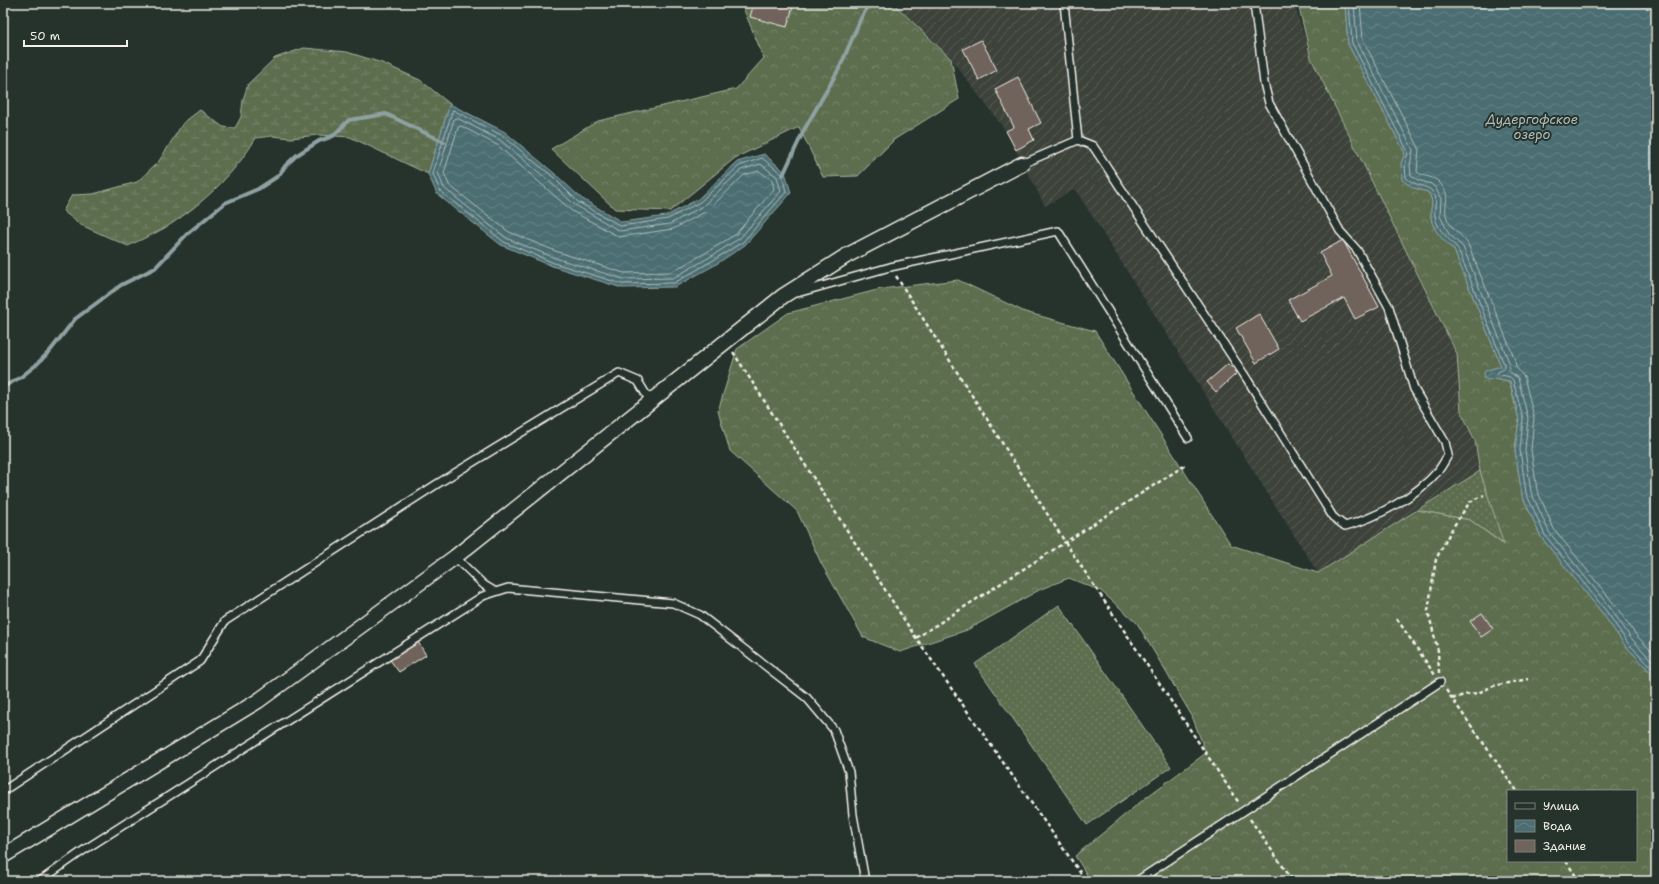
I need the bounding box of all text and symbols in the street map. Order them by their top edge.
scale bar [24,22,127,48]
text: 50 m [30,28,60,44]
water label: Дудергофское озеро [1485,111,1578,143]
legend [1507,790,1637,862]
text: Улица [1543,798,1580,814]
text: Вода [1543,818,1572,834]
text: Здание [1543,838,1587,854]

